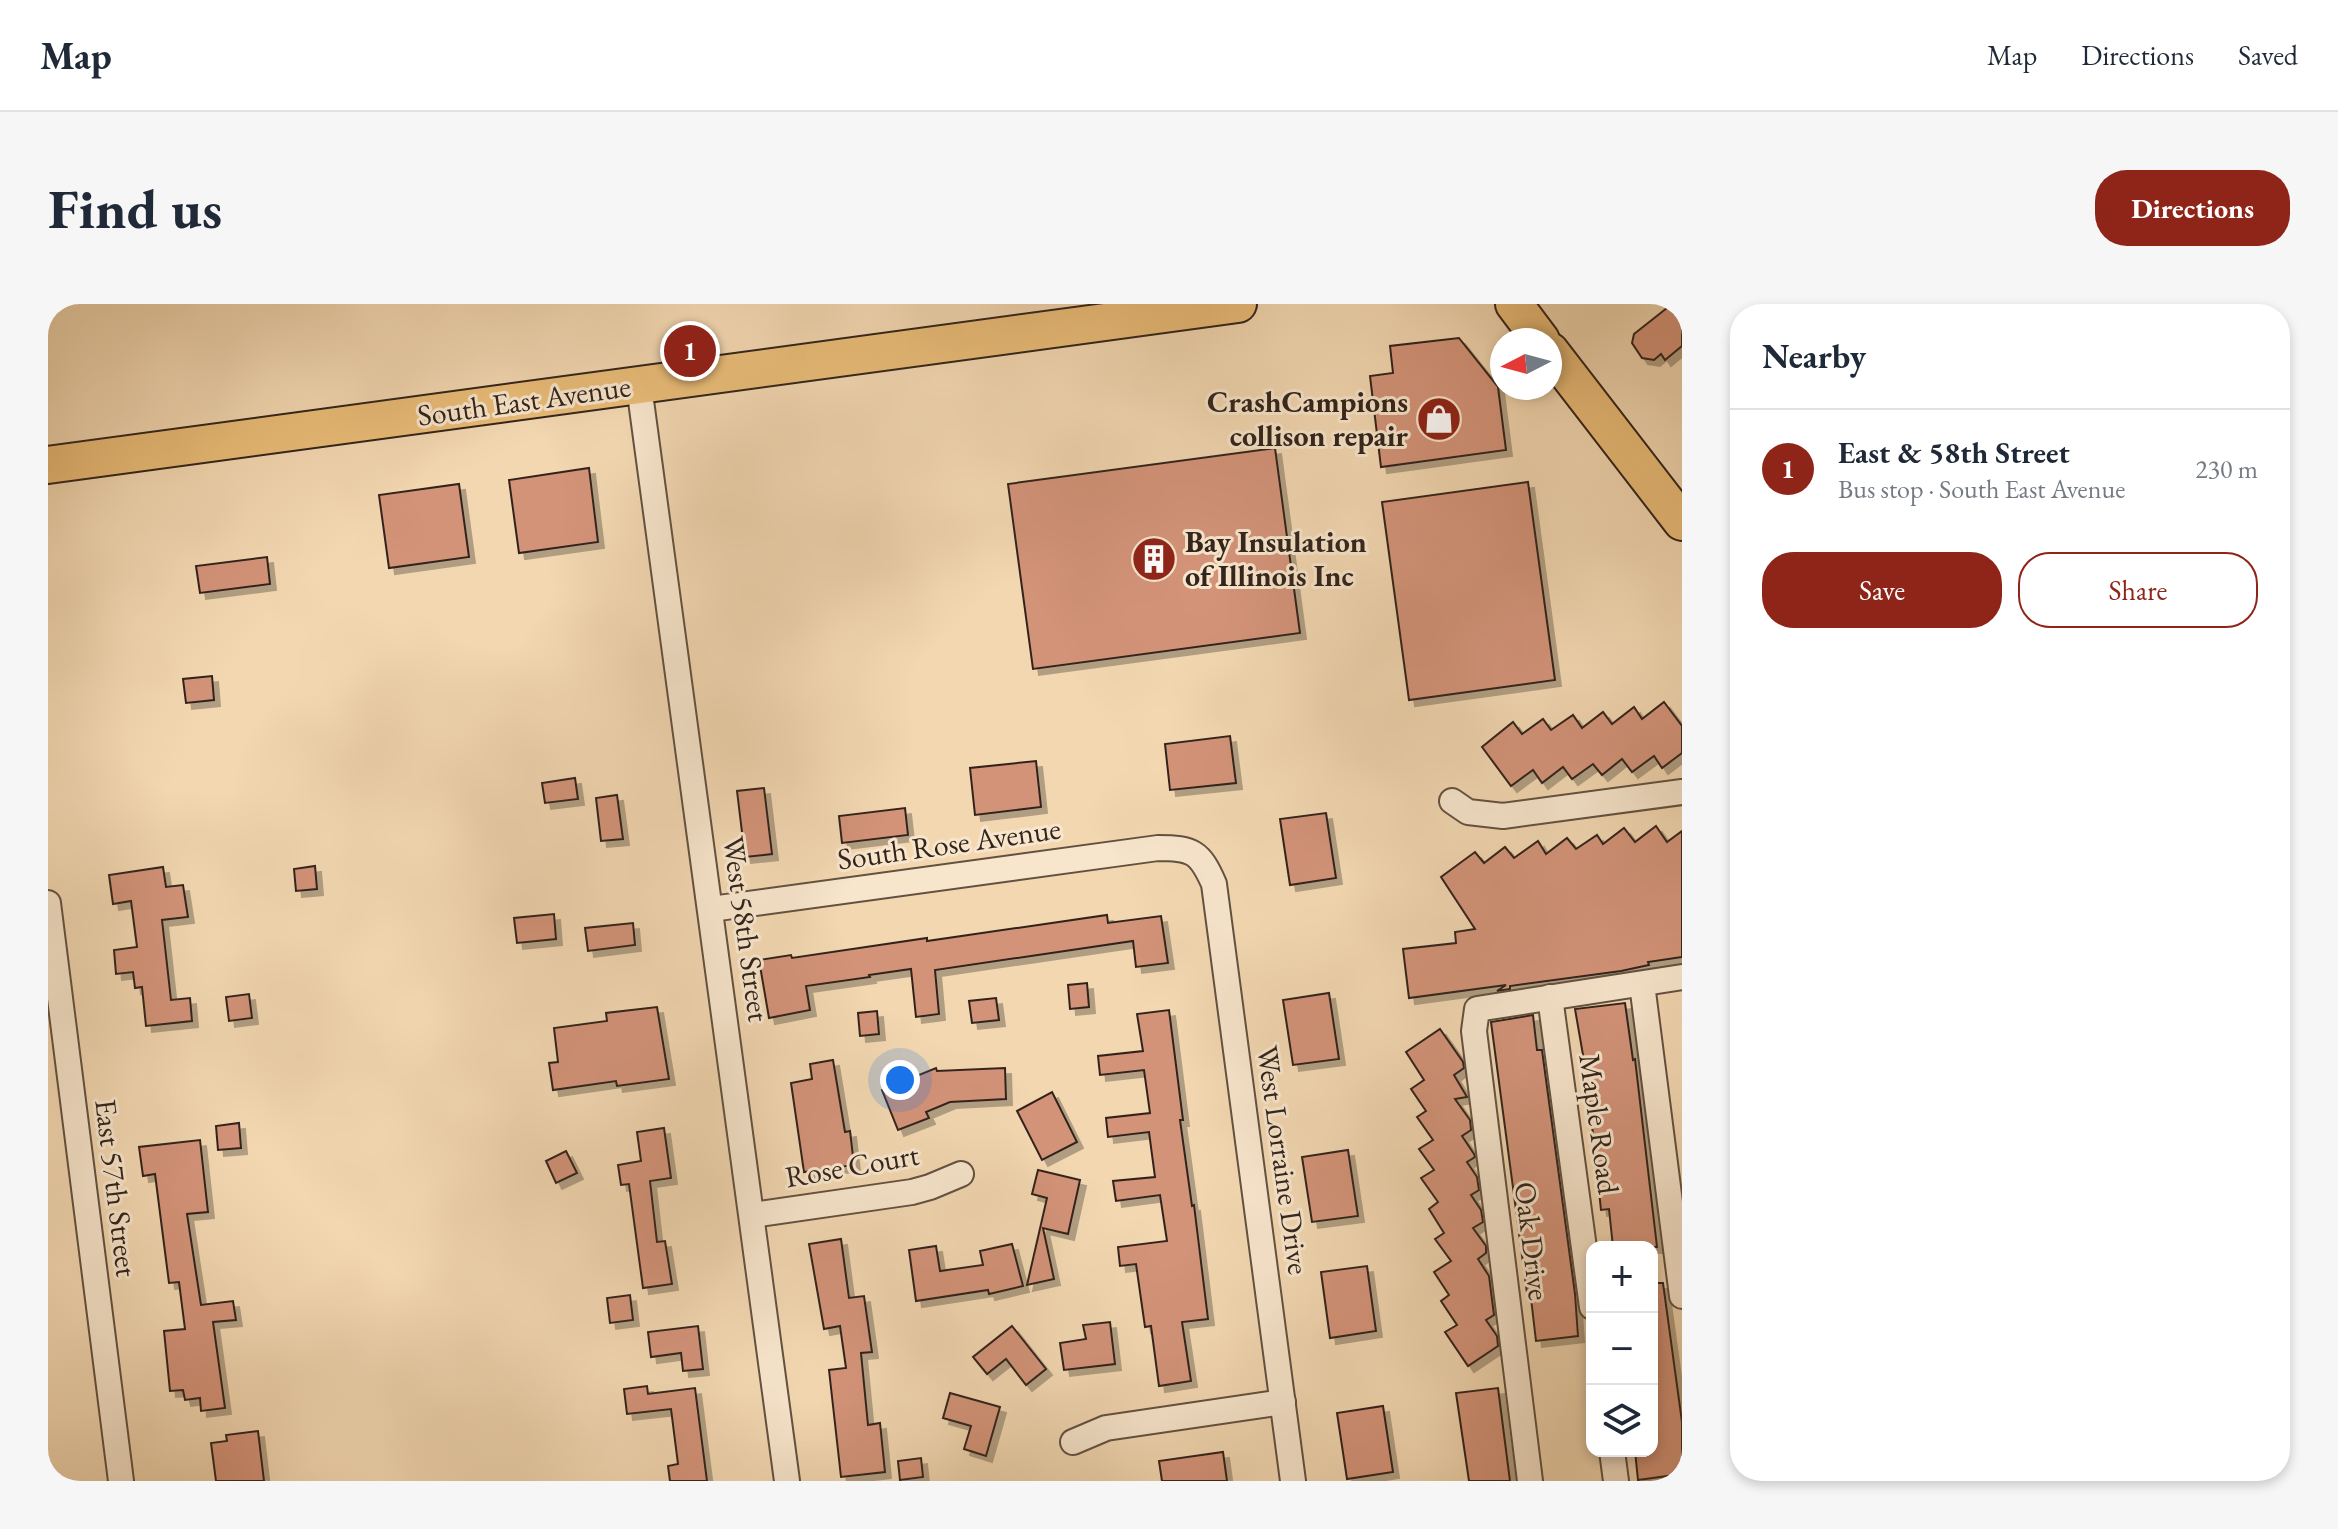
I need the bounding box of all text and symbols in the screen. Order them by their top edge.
text: Map [40,31,112,80]
text: Map [1987,37,2037,73]
text: Directions [2081,37,2194,73]
text: Saved [2238,37,2298,73]
button: Directions [2095,170,2290,246]
text: Find us [48,172,222,245]
pin: 1 [664,321,716,381]
north arrow [1490,328,1562,400]
text: Nearby [1762,334,1866,378]
street label: South East Avenue [415,366,633,435]
place label: CrashCampions collison repair [1207,382,1409,455]
shop icon: CrashCampions collison repair [1415,395,1463,443]
text: East & 58th Street [1838,433,2070,472]
text: 1 [1781,452,1795,486]
text: 230 m [2195,452,2258,486]
text: Bus stop · South East Avenue [1838,472,2125,506]
place label: Bay Insulation of Illinois Inc [1185,522,1367,595]
building icon: Bay Insulation of Illinois Inc [1130,535,1178,583]
button: Save [1762,552,2002,628]
button: Share [2018,552,2258,628]
street label: South Rose Avenue [835,809,1063,878]
street label: West 58th Street [714,834,779,1025]
street label: West Lorraine Drive [1248,1043,1319,1277]
street label: Maple Road [1570,1051,1629,1197]
your location [880,1060,920,1100]
street label: East 57th Street [86,1097,147,1280]
street label: Rose Court [782,1134,922,1196]
street label: Oak Drive [1506,1179,1559,1302]
map controls [1586,1241,1658,1457]
button: + [1586,1241,1658,1313]
button: − [1586,1313,1658,1385]
button: layers [1586,1385,1658,1457]

